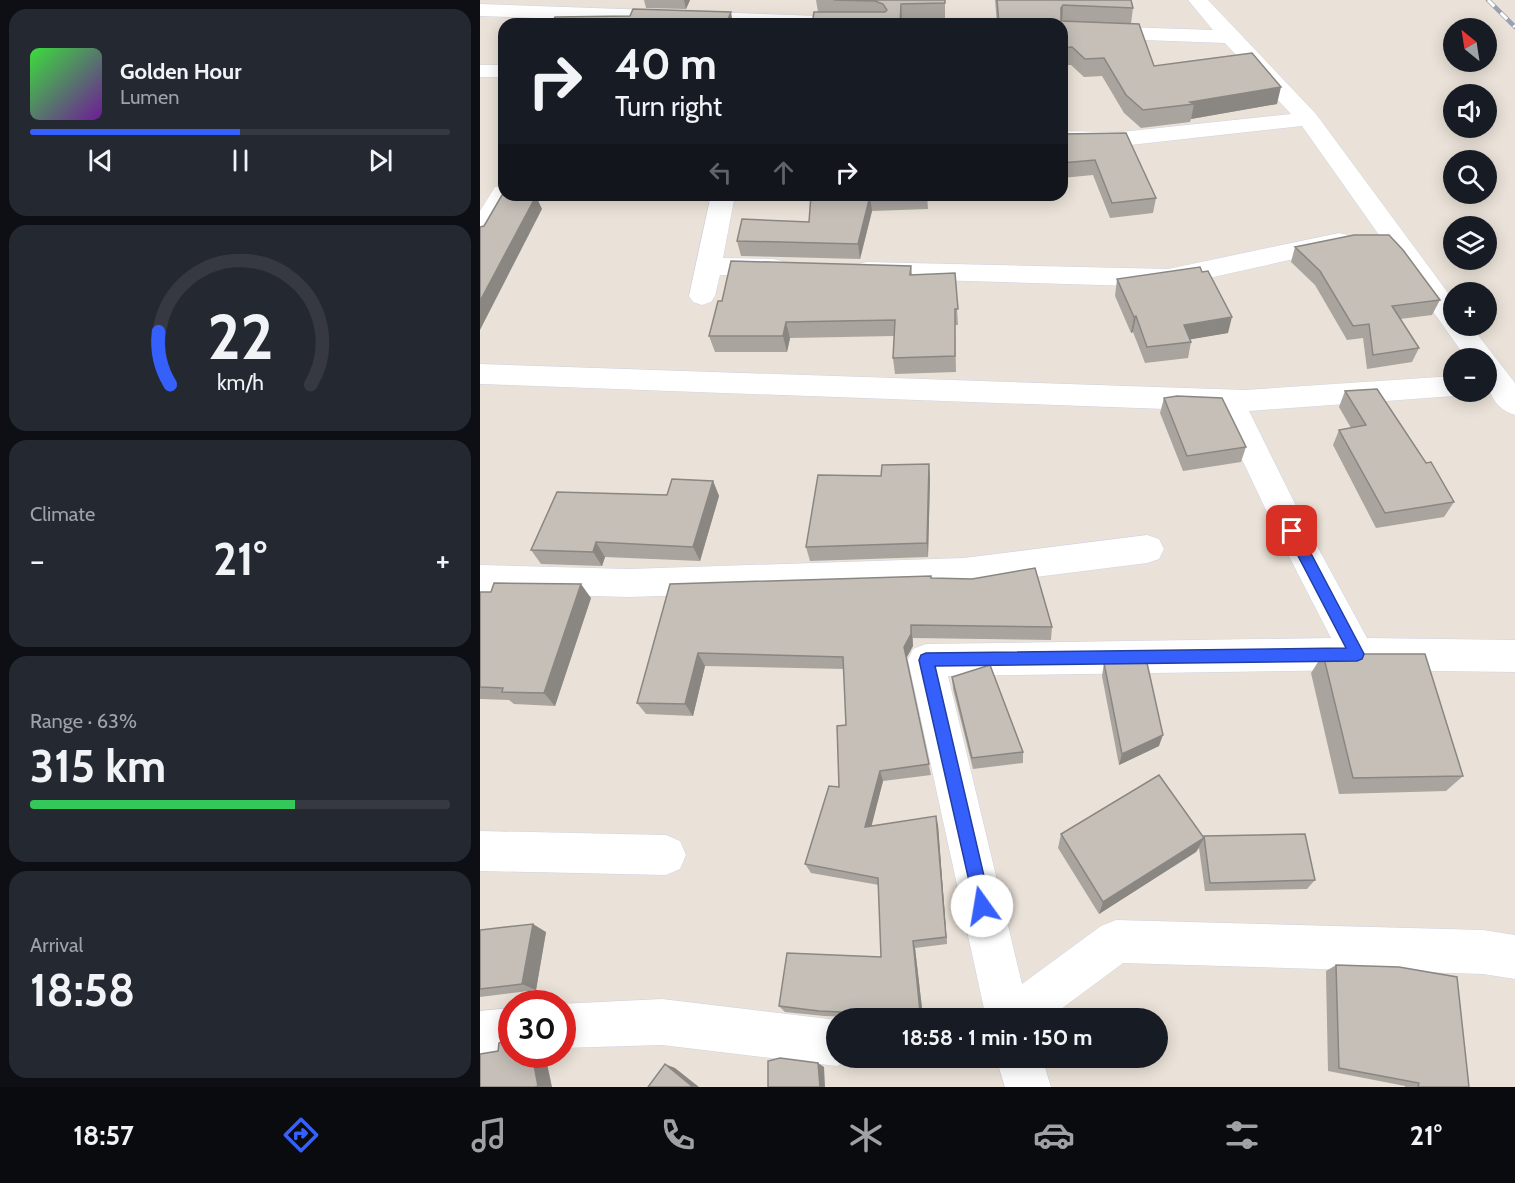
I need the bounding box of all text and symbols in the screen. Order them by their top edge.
north arrow [1443,18,1497,72]
map controls [1443,18,1497,402]
text: 40 m [615,38,717,90]
icon: right [516,42,594,120]
text: Golden Hour [120,58,241,85]
button: sound [1443,84,1497,138]
text: Lumen [120,85,179,109]
text: Turn right [615,90,722,123]
icon: previous [84,144,117,177]
icon: pause [224,144,257,177]
icon: next [364,144,397,177]
button: search [1443,150,1497,204]
icon: left [704,156,737,189]
icon: ahead [767,156,800,189]
icon: right [830,156,863,189]
button: layers [1443,216,1497,270]
button: + [1443,282,1497,336]
text: 22 [207,299,273,375]
button: − [1443,348,1497,402]
text: km/h [217,369,263,395]
text: Climate [30,502,95,526]
pin [1266,505,1317,556]
icon: arrive [1275,514,1308,547]
text: 21° [213,532,267,586]
text: − [30,540,45,580]
text: + [435,540,450,580]
text: Range · 63% [30,709,137,733]
text: 315 km [30,739,166,793]
position arrow [950,874,1014,938]
text: Arrival [30,933,83,957]
text: 18:58 [30,963,135,1017]
speed limit sign: 30 [498,990,576,1068]
text: 18:58 · 1 min · 150 m [902,1024,1092,1051]
icon: directions [280,1114,322,1156]
icon: music [468,1114,510,1156]
icon: phone [657,1114,699,1156]
icon: climate [845,1114,887,1156]
icon: car [1033,1114,1075,1156]
icon: filters [1221,1114,1263,1156]
text: 18:57 [73,1119,134,1152]
text: 21° [1410,1119,1442,1152]

